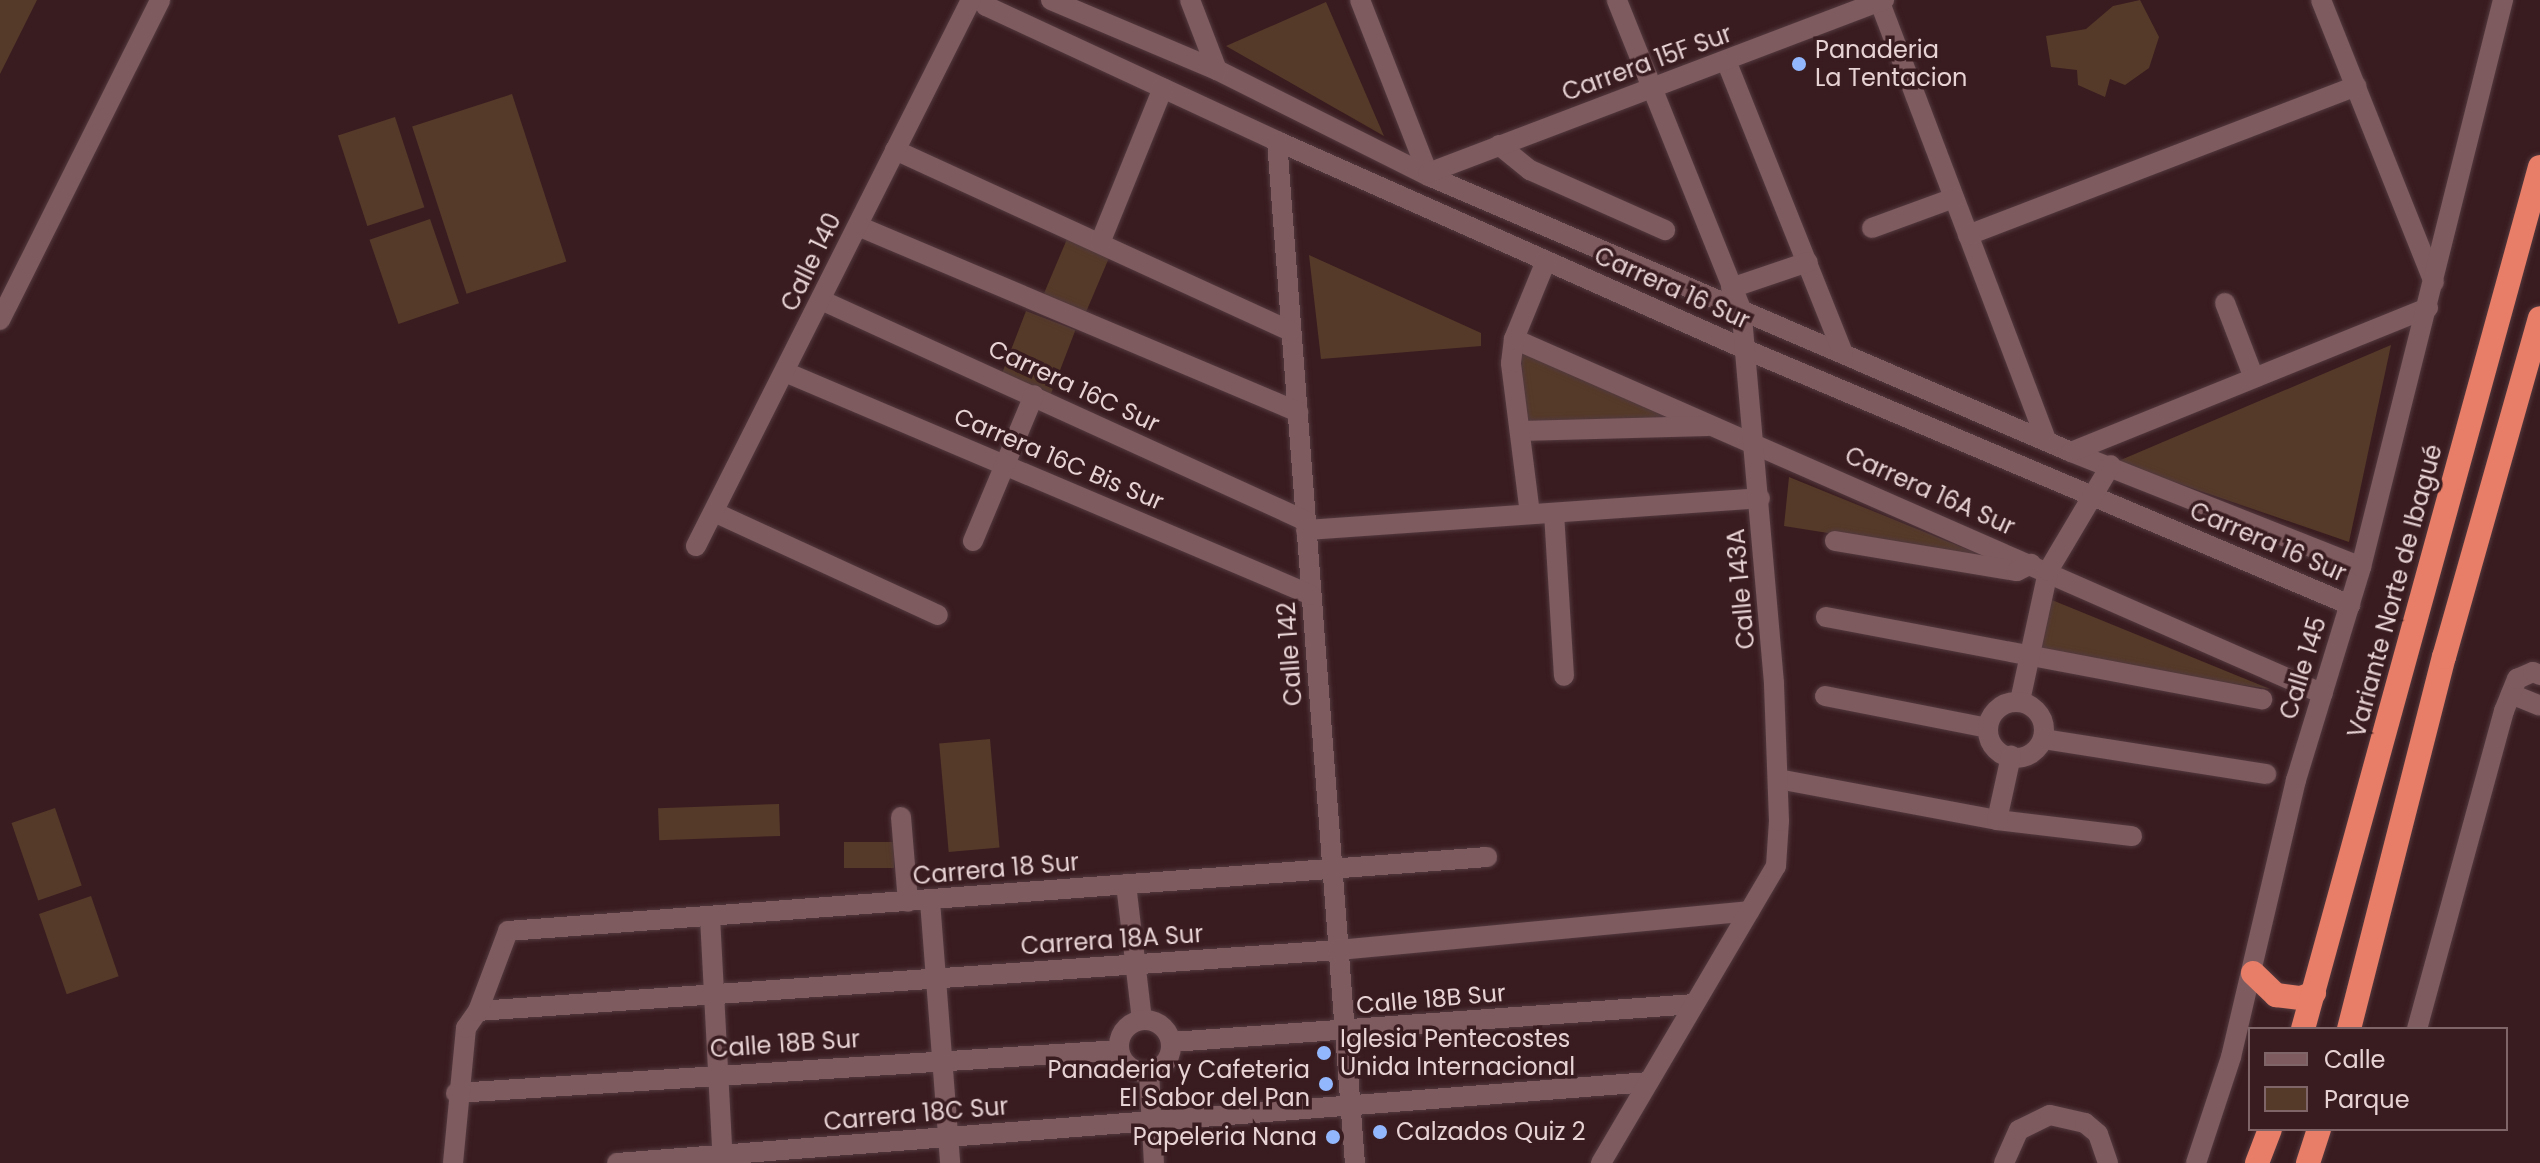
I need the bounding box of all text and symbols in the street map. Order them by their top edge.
street label: Carrera 15F Sur [1558,19,1736,107]
place label: Panaderia La Tentacion [1815,36,1967,92]
marker: Panaderia La Tentacion [1790,55,1808,73]
street label: Calle 140 [775,208,847,316]
street label: Carrera 16 Sur [1590,241,1754,335]
street label: Carrera 16C Sur [984,334,1164,438]
street label: Carrera 16C Bis Sur [950,402,1168,516]
street label: Carrera 16A Sur [1841,441,2019,541]
street label: Variante Norte de Ibagué [2342,441,2448,741]
street label: Carrera 16 Sur [2186,496,2350,588]
street label: Calle 143A [1721,528,1761,650]
street label: Calle 142 [1272,601,1308,707]
street label: Calle 145 [2274,613,2332,723]
street label: Carrera 18 Sur [912,847,1080,891]
street label: Carrera 18A Sur [1020,919,1204,961]
street label: Calle 18B Sur [1355,978,1507,1020]
street label: Calle 18B Sur [709,1024,861,1064]
place label: Iglesia Pentecostes Unida Internacional [1340,1025,1575,1081]
legend [2248,1027,2508,1131]
text: Calle [2324,1043,2385,1076]
marker: Iglesia Pentecostes Unida Internacional [1315,1044,1333,1062]
place label: Panaderia y Cafeteria El Sabor del Pan [1048,1056,1310,1112]
marker: Panaderia y Cafeteria El Sabor del Pan [1317,1075,1335,1093]
text: Parque [2324,1083,2410,1116]
street label: Carrera 18C Sur [822,1092,1010,1136]
place label: Calzados Quiz 2 [1396,1118,1586,1146]
place label: Papeleria Nana [1133,1123,1317,1151]
marker: Calzados Quiz 2 [1371,1123,1389,1141]
marker: Papeleria Nana [1324,1128,1342,1146]

